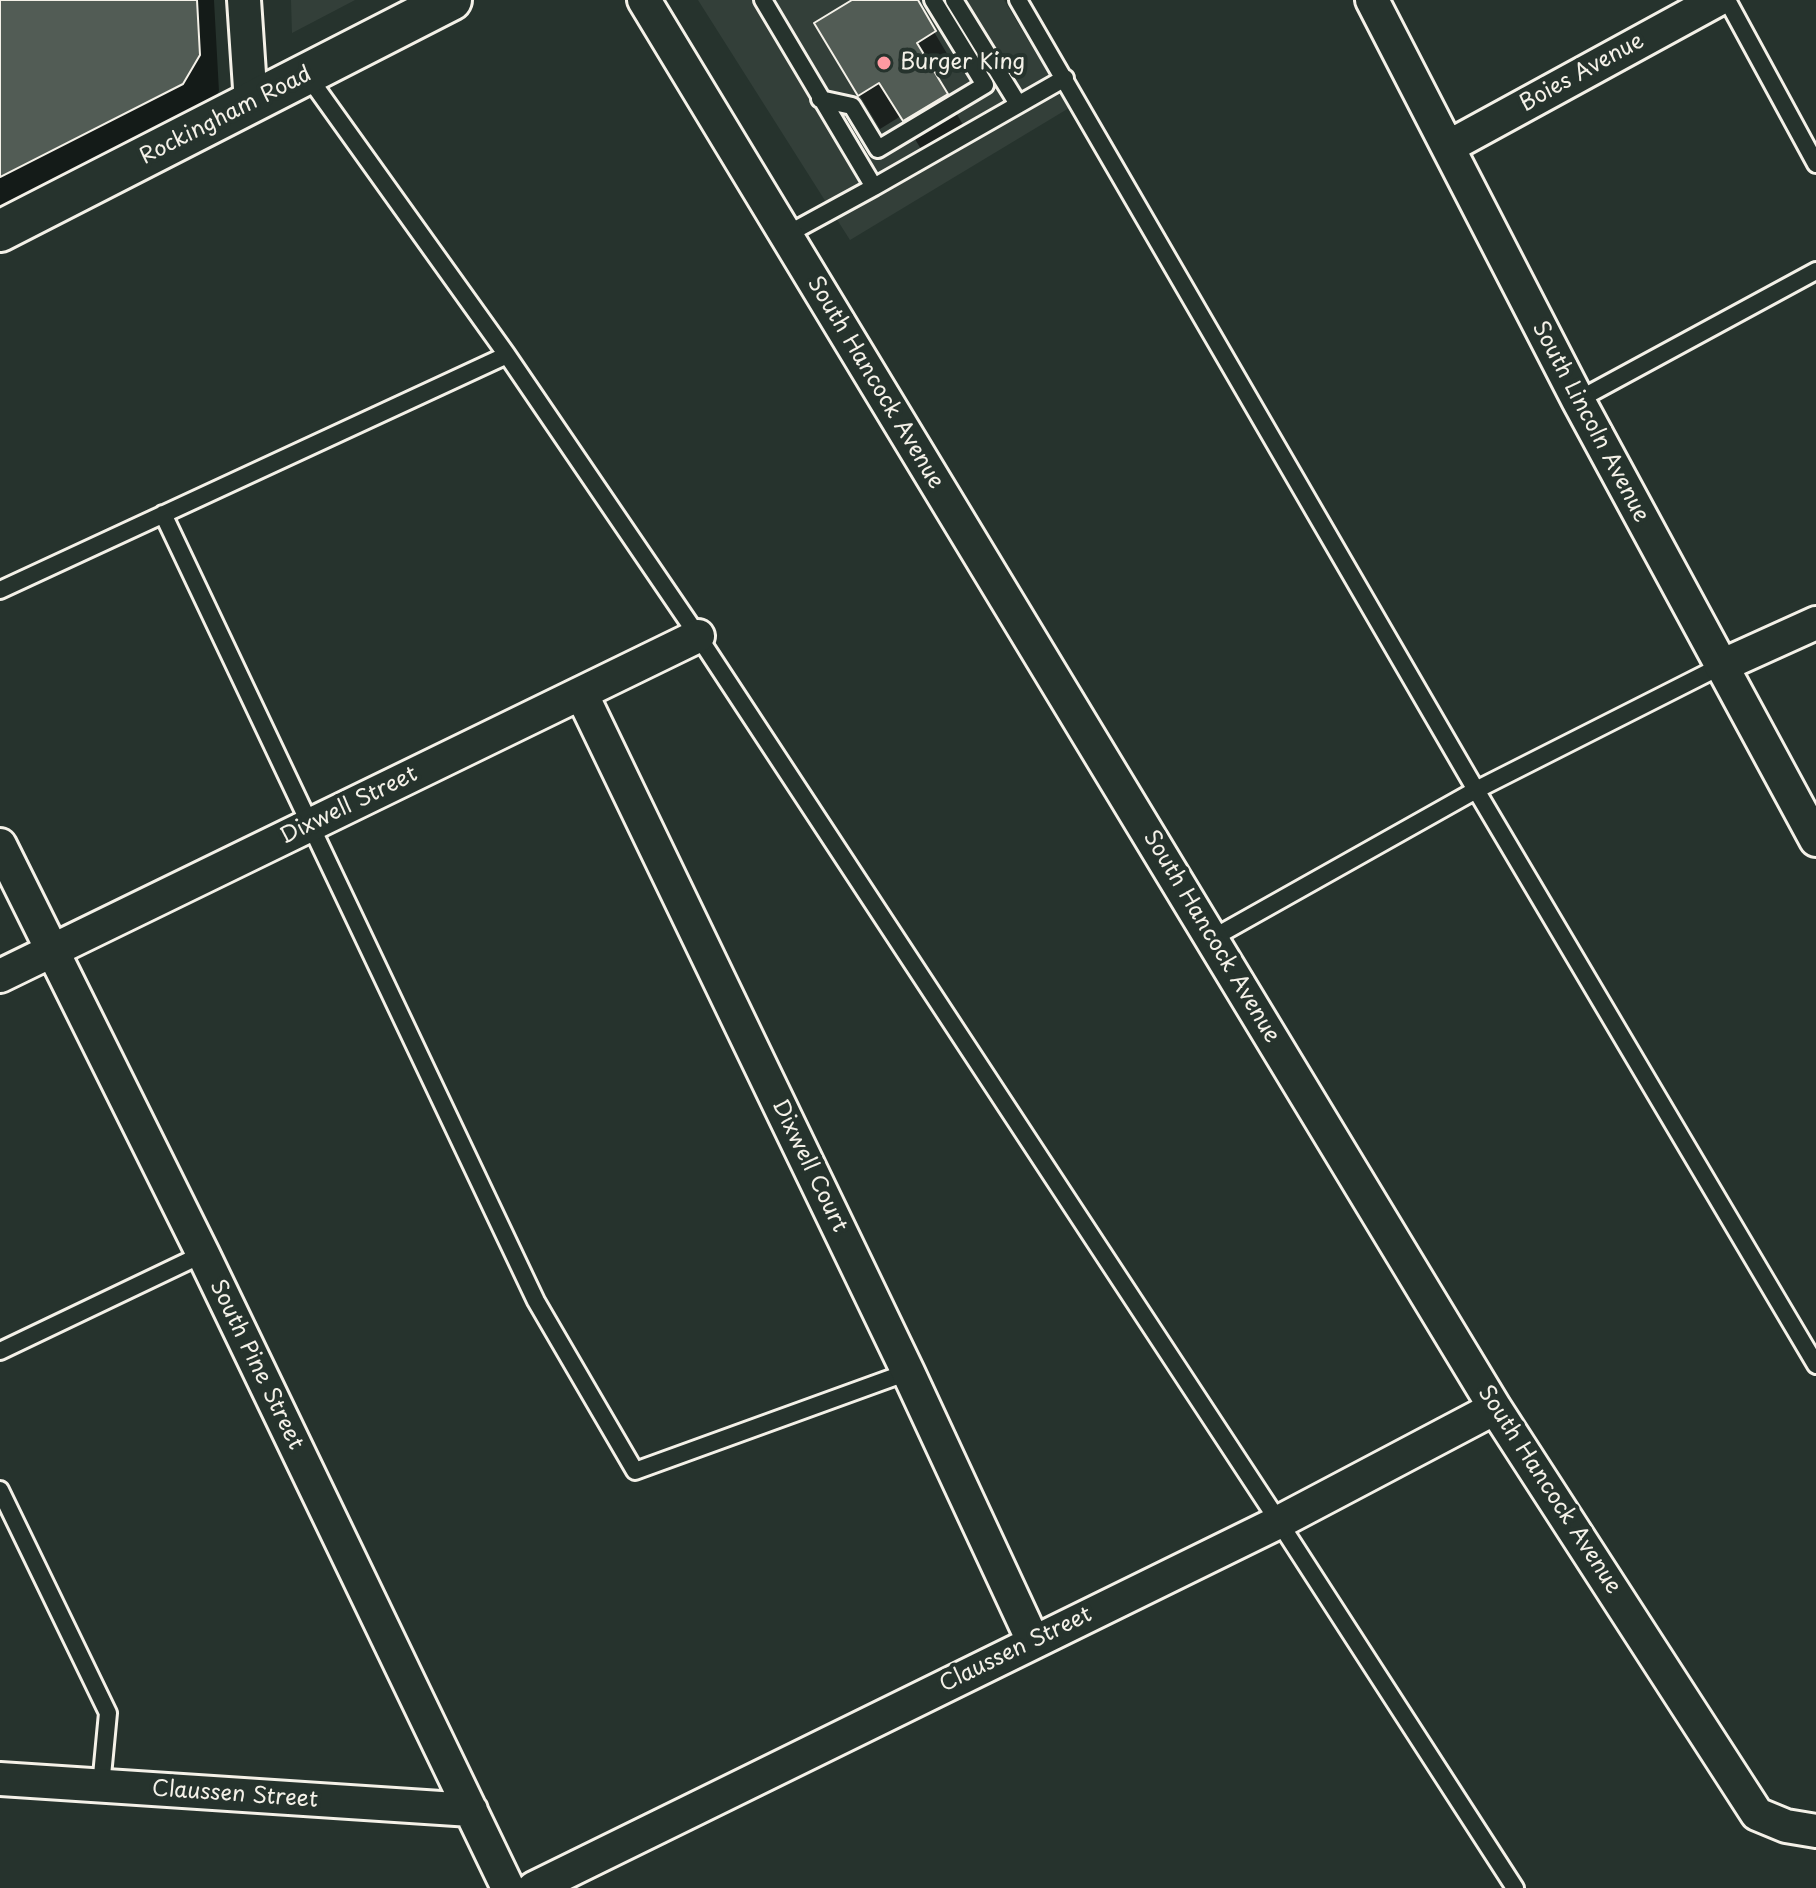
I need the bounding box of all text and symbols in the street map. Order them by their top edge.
street label: Boies Avenue [1515,28,1649,118]
place label: Burger King [900,50,1025,76]
marker: Burger King [875,54,893,72]
street label: Rockingham Road [136,61,316,171]
street label: South Hancock Avenue [801,272,949,494]
street label: South Lincoln Avenue [1526,317,1654,527]
street label: Dixwell Street [276,761,422,851]
street label: South Hancock Avenue [1137,826,1285,1048]
street label: Dixwell Court [765,1095,853,1237]
street label: South Pine Street [203,1276,309,1454]
street label: South Hancock Avenue [1472,1381,1626,1599]
street label: Claussen Street [935,1602,1097,1698]
street label: Claussen Street [151,1776,319,1814]

